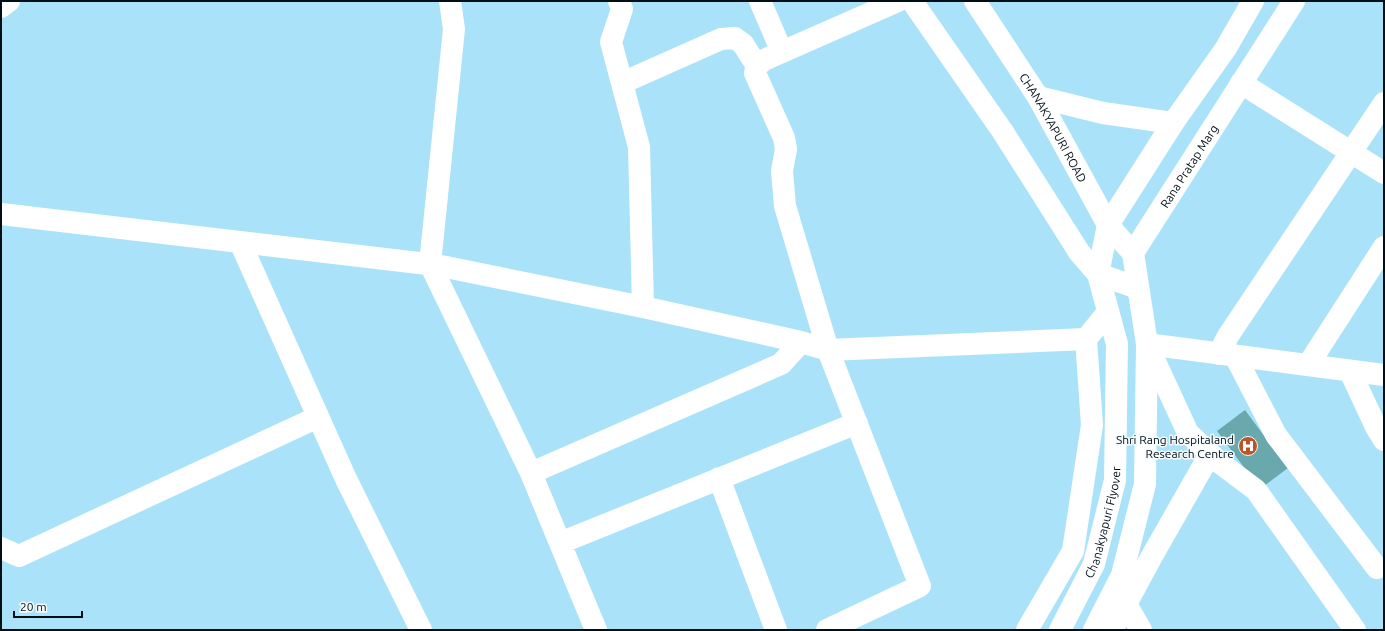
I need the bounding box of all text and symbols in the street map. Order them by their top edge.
street label: CHANAKYAPURI ROAD [1018,71,1090,184]
street label: Rana Pratap Marg [1157,122,1220,210]
place label: Shri Rang Hospitaland Research Centre [1116,433,1234,460]
hospital icon: Shri Rang Hospitaland Research Centre [1237,435,1259,457]
street label: Chanakyapuri Flyover [1082,466,1122,580]
scale bar [14,593,82,619]
text: 20 m [20,600,47,613]

